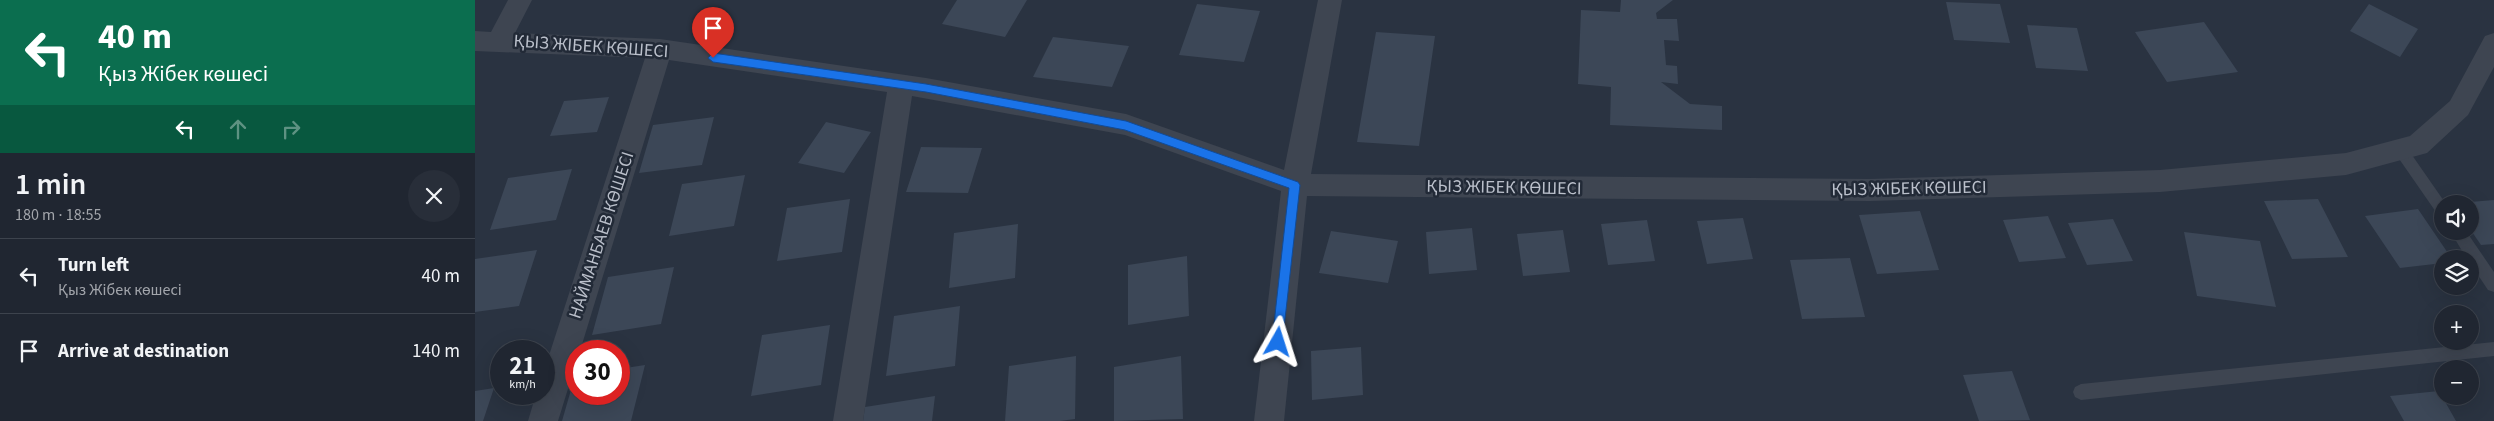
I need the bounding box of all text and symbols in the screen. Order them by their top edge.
pin [692,7,734,58]
text: 40 m [98,12,172,62]
icon: arrive [699,14,727,42]
icon: left [15,20,80,85]
street label: ҚЫЗ ЖІБЕК КӨШЕСІ [513,29,669,64]
text: Қыз Жібек көшесі [98,58,268,90]
icon: left [171,115,199,143]
icon: ahead [224,115,252,143]
icon: right [277,115,305,143]
street label: НАЙМАНБАЕВ КӨШЕСІ [563,148,640,322]
text: 1 min [15,163,86,206]
button: close [408,170,460,222]
street label: ҚЫЗ ЖІБЕК КӨШЕСІ [1426,174,1582,201]
street label: ҚЫЗ ЖІБЕК КӨШЕСІ [1831,175,1987,202]
map controls [2434,195,2479,405]
button: sound [2434,195,2479,240]
text: 180 m · 18:55 [15,204,102,226]
button: layers [2434,250,2479,295]
text: Turn left [58,252,129,279]
icon: left [15,262,43,290]
text: 40 m [422,263,460,290]
text: Қыз Жібек көшесі [58,279,182,301]
button: + [2434,305,2479,350]
position arrow [1251,315,1303,367]
icon: arrive [15,337,43,365]
text: Arrive at destination [58,338,229,365]
text: 140 m [412,338,460,365]
speed limit sign: 30 [565,340,630,405]
text: 21 [509,348,536,384]
button: − [2434,360,2479,405]
text: km/h [509,376,536,393]

